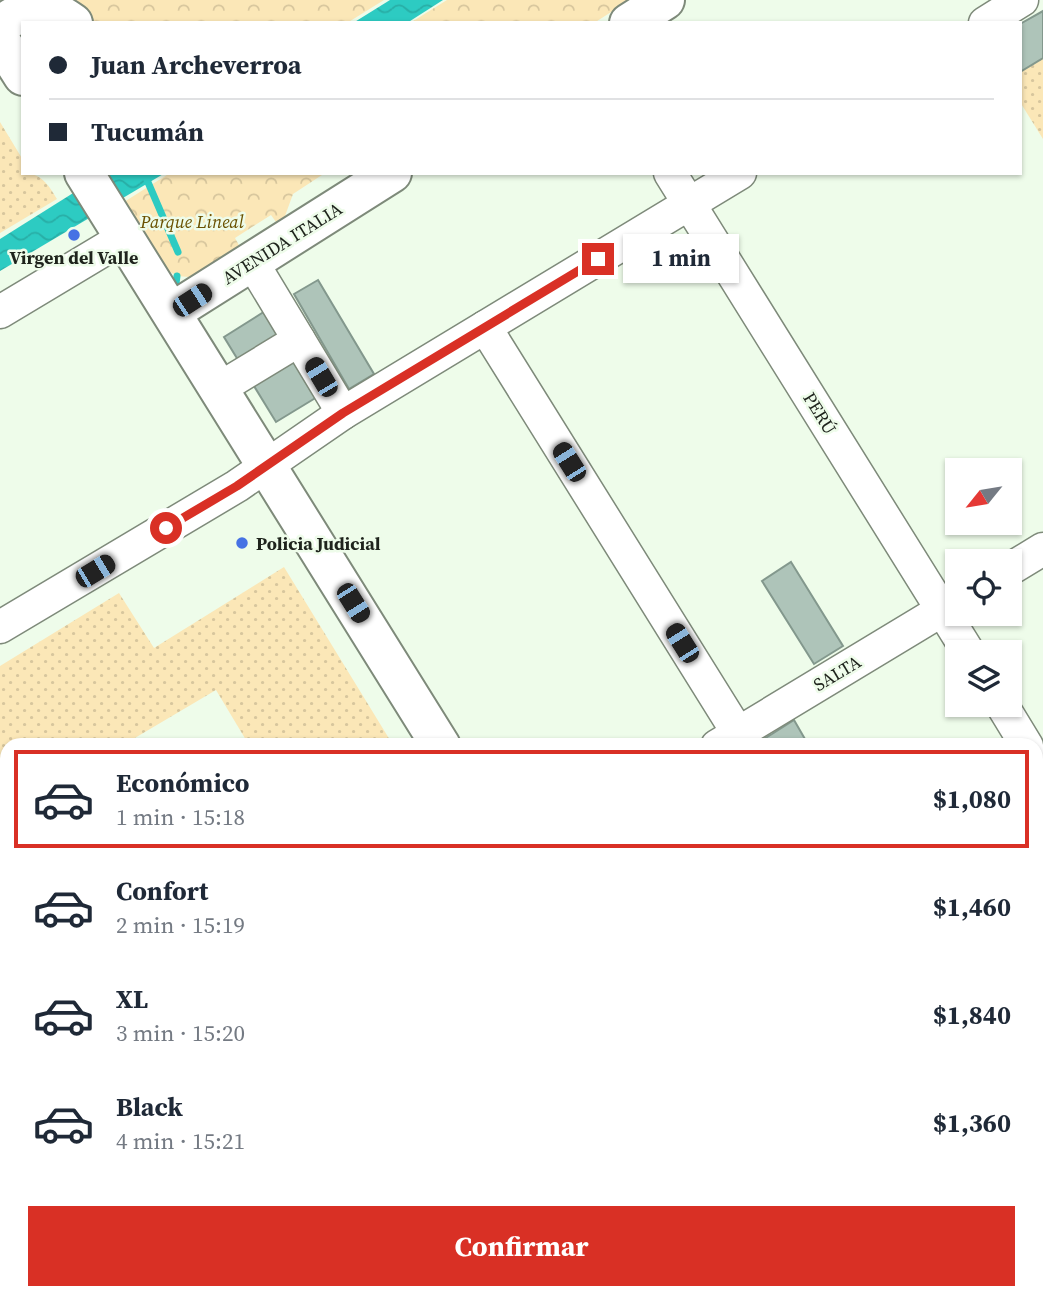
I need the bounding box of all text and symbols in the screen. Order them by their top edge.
text: Juan Archeverroa [91,47,301,83]
text: Tucumán [91,114,204,150]
street label: AVENIDA ITALIA [217,196,347,290]
park label: Parque Lineal [139,209,244,234]
marker: Virgen del Valle [66,227,82,243]
callout: 1 min [622,234,738,284]
text: 1 min [651,242,711,274]
route end [582,243,614,275]
place label: Virgen del Valle [10,245,138,270]
car [169,280,216,320]
car [302,354,341,400]
street label: PERÚ [797,387,843,439]
car [549,439,590,485]
north arrow [945,458,1022,536]
map controls [945,458,1022,717]
route start [150,512,182,544]
place label: Policia Judicial [256,531,381,556]
marker: Policia Judicial [234,535,250,551]
button: locate [945,549,1022,626]
car [72,551,119,591]
car [333,580,374,626]
car [662,620,703,666]
button: layers [945,640,1022,717]
street label: SALTA [808,649,866,697]
text: Económico [116,765,249,801]
icon: car [32,768,95,831]
text: $1,080 [933,781,1011,817]
text: 1 min · 15:18 [116,801,245,833]
text: Confort [116,873,208,909]
icon: car [32,876,95,939]
text: $1,460 [933,889,1011,925]
text: 2 min · 15:19 [116,909,245,941]
text: XL [116,981,148,1017]
icon: car [32,984,95,1047]
text: $1,840 [933,997,1011,1033]
text: 3 min · 15:20 [116,1017,245,1049]
text: Black [116,1089,183,1125]
icon: car [32,1092,95,1155]
text: $1,360 [933,1105,1011,1141]
text: 4 min · 15:21 [116,1125,245,1157]
button: Confirmar [28,1206,1015,1286]

